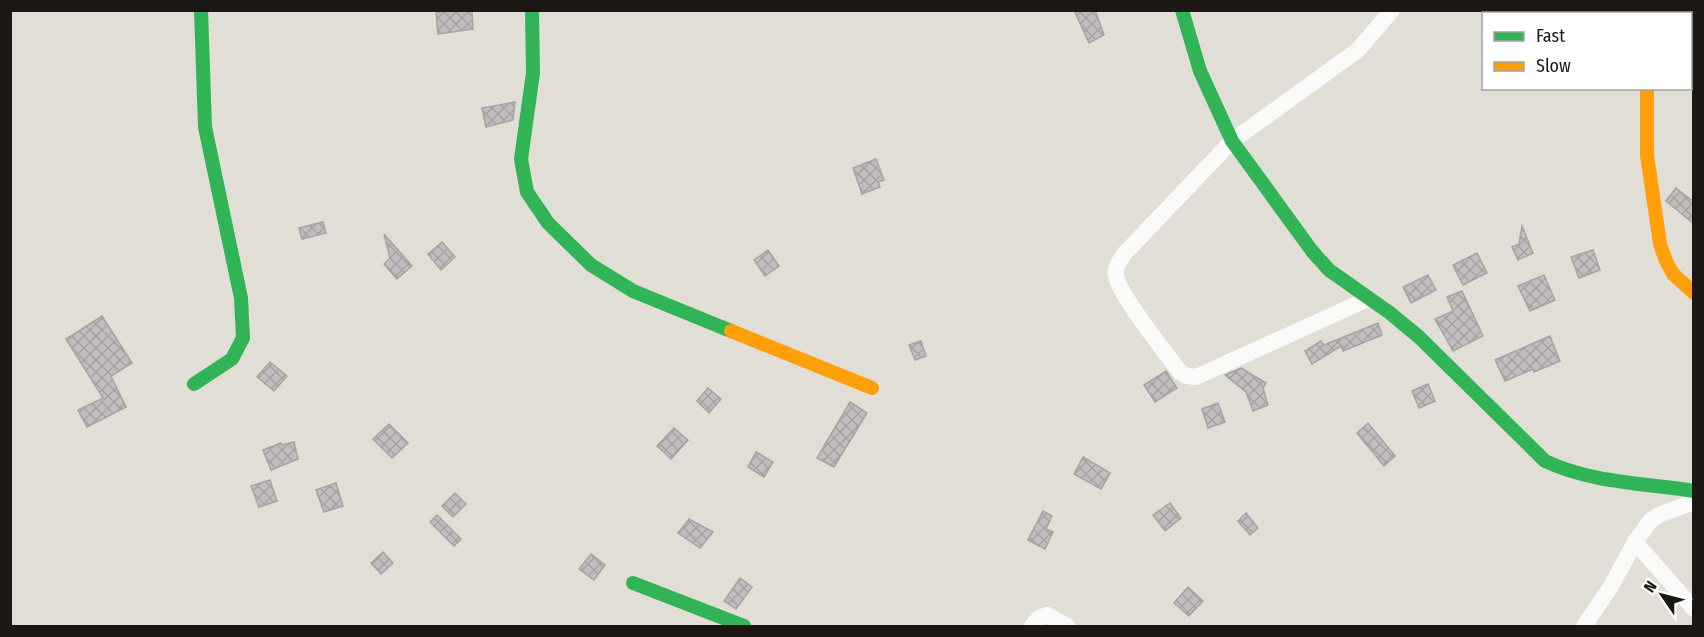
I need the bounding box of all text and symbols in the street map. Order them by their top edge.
legend [1482,12,1692,90]
text: Fast [1536,25,1565,47]
text: Slow [1536,55,1571,77]
north arrow [1632,565,1692,625]
text: N [1640,577,1661,596]

